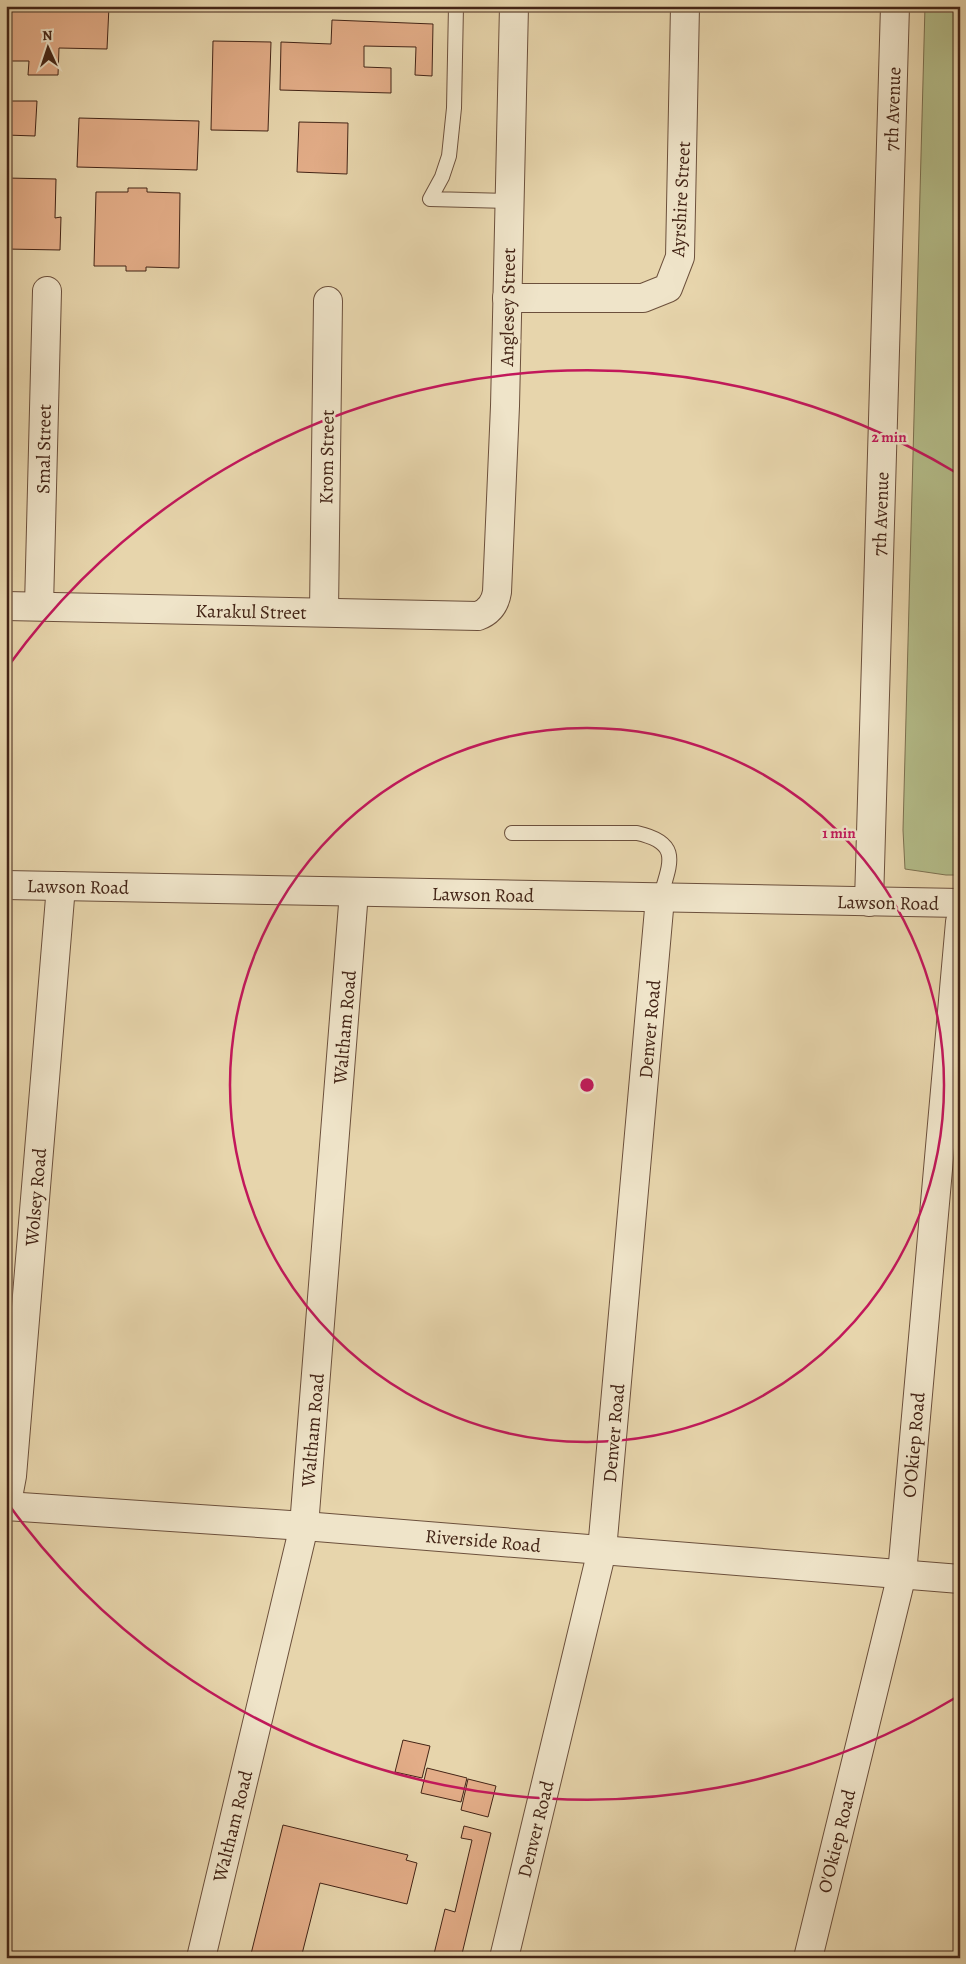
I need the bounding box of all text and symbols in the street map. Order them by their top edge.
north arrow [22,22,72,72]
text: N [42,26,53,45]
street label: 7th Avenue [879,66,907,152]
street label: Ayrshire Street [665,141,697,259]
street label: Anglesey Street [494,247,522,368]
street label: Smal Street [30,404,58,494]
street label: Krom Street [313,409,341,505]
text: 2 min [871,427,907,447]
street label: 7th Avenue [867,471,895,557]
street label: Karakul Street [195,598,307,626]
text: 1 min [822,823,856,843]
street label: Lawson Road [27,873,130,901]
street label: Lawson Road [432,881,535,909]
street label: Lawson Road [837,889,940,917]
street label: Waltham Road [327,968,363,1086]
street label: Denver Road [633,978,667,1080]
centre of rings [578,1076,596,1094]
street label: Wolsey Road [19,1146,53,1248]
street label: Waltham Road [295,1371,331,1489]
street label: Denver Road [597,1382,631,1484]
street label: O'Okiep Road [896,1391,932,1499]
street label: Riverside Road [424,1523,542,1559]
street label: Waltham Road [206,1767,260,1886]
street label: Denver Road [511,1777,561,1881]
street label: O'Okiep Road [812,1786,863,1896]

